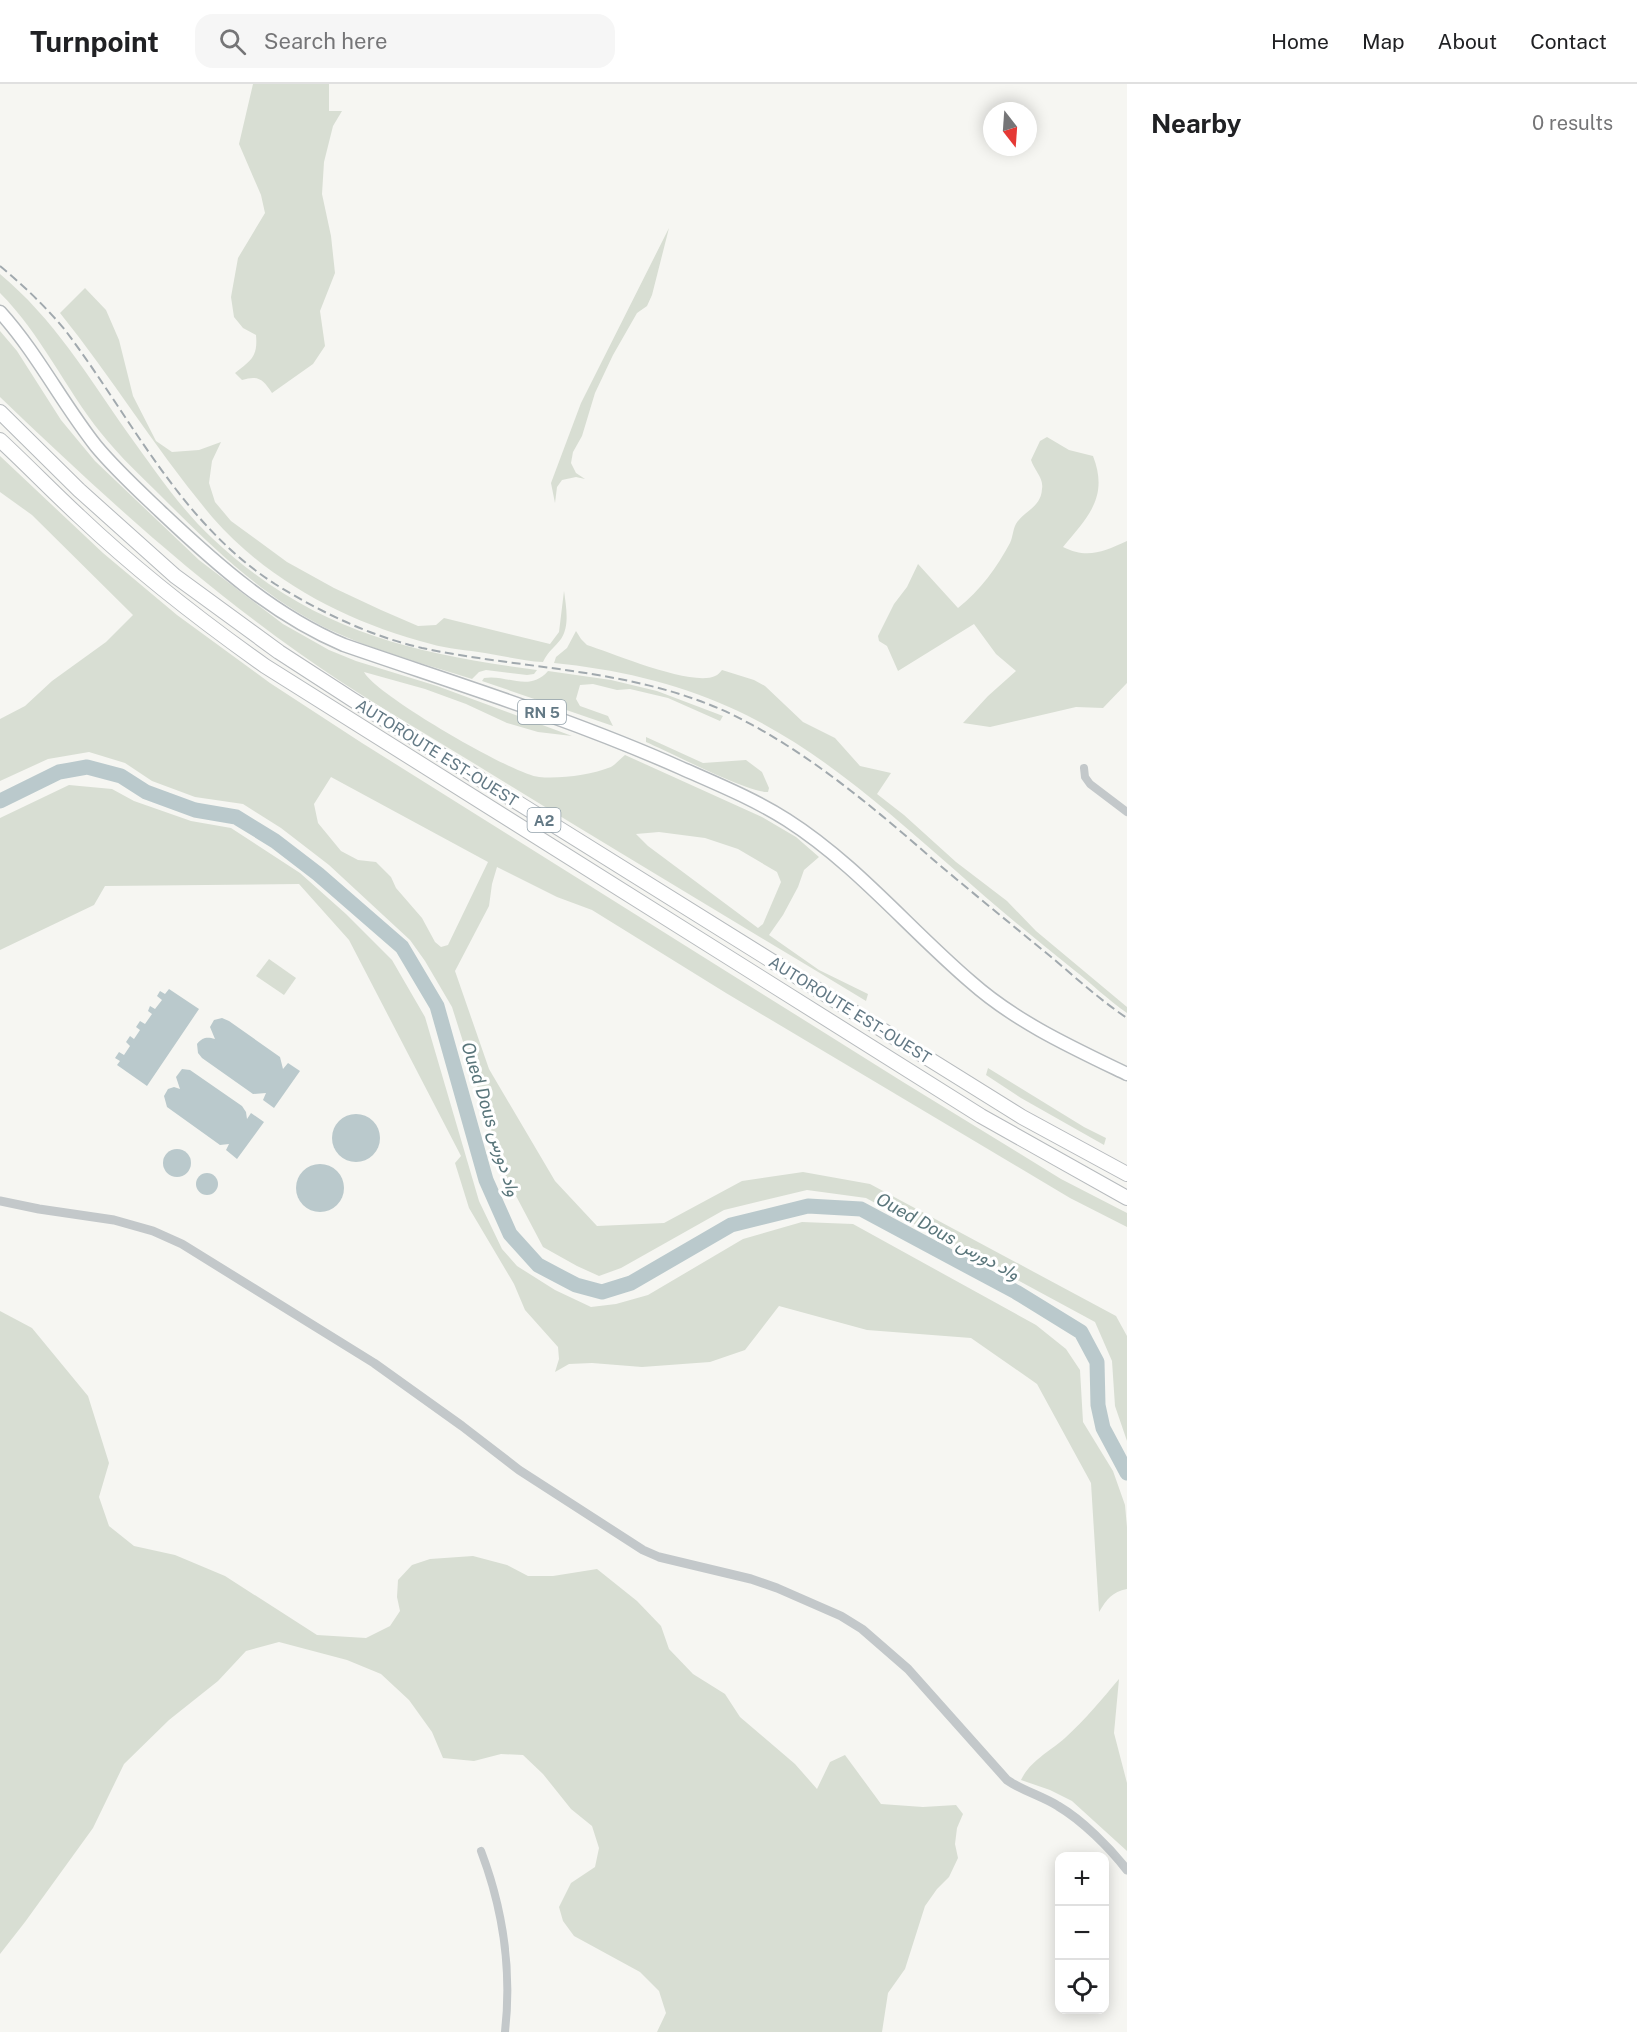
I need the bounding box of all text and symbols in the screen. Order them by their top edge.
search box [195,14,615,68]
text: Turnpoint [30,25,159,58]
icon: search [216,25,249,58]
text: Search here [264,28,387,54]
text: Home [1271,29,1329,54]
text: Map [1362,29,1405,54]
text: About [1438,29,1497,54]
text: Contact [1530,29,1607,54]
north arrow [983,102,1037,156]
text: Nearby [1151,108,1241,139]
text: 0 results [1532,111,1613,135]
street label: AUTOROUTE EST-OUEST [352,695,522,811]
road number: RN 5 [518,700,566,724]
road number: A2 [528,808,560,832]
street label: AUTOROUTE EST-OUEST [765,952,935,1068]
water label: Oued Dous واد دورس [457,1039,524,1199]
water label: Oued Dous واد دورس [872,1188,1023,1285]
map controls [1055,1852,1109,2014]
button: + [1055,1852,1109,1906]
button: − [1055,1906,1109,1960]
button: locate [1055,1960,1109,2014]

